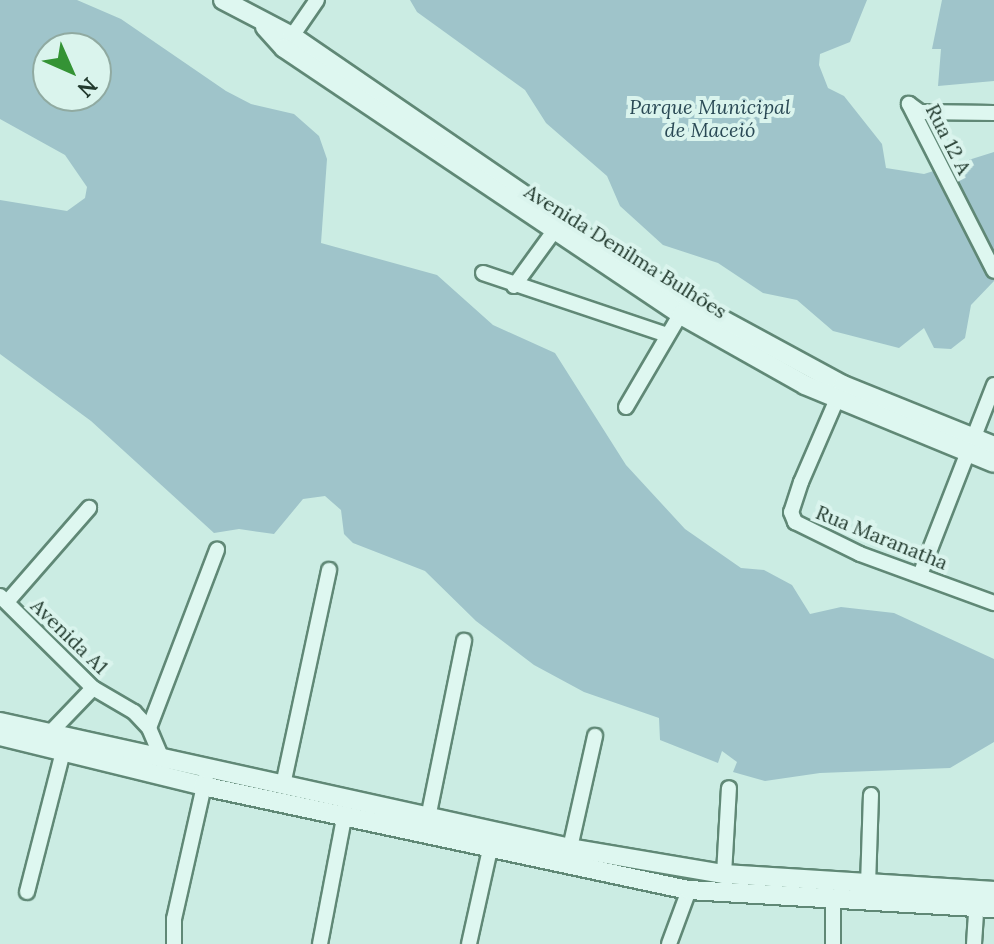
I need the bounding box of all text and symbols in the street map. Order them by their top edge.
north arrow [32,32,112,112]
text: N [72,72,103,103]
park label: Parque Municipal de Maceió [629,95,791,142]
street label: Rua 12 A [921,100,977,178]
street label: Avenida Denilma Bulhões [520,179,732,323]
street label: Rua Maranatha [813,500,951,574]
street label: Avenida A1 [26,593,114,679]

